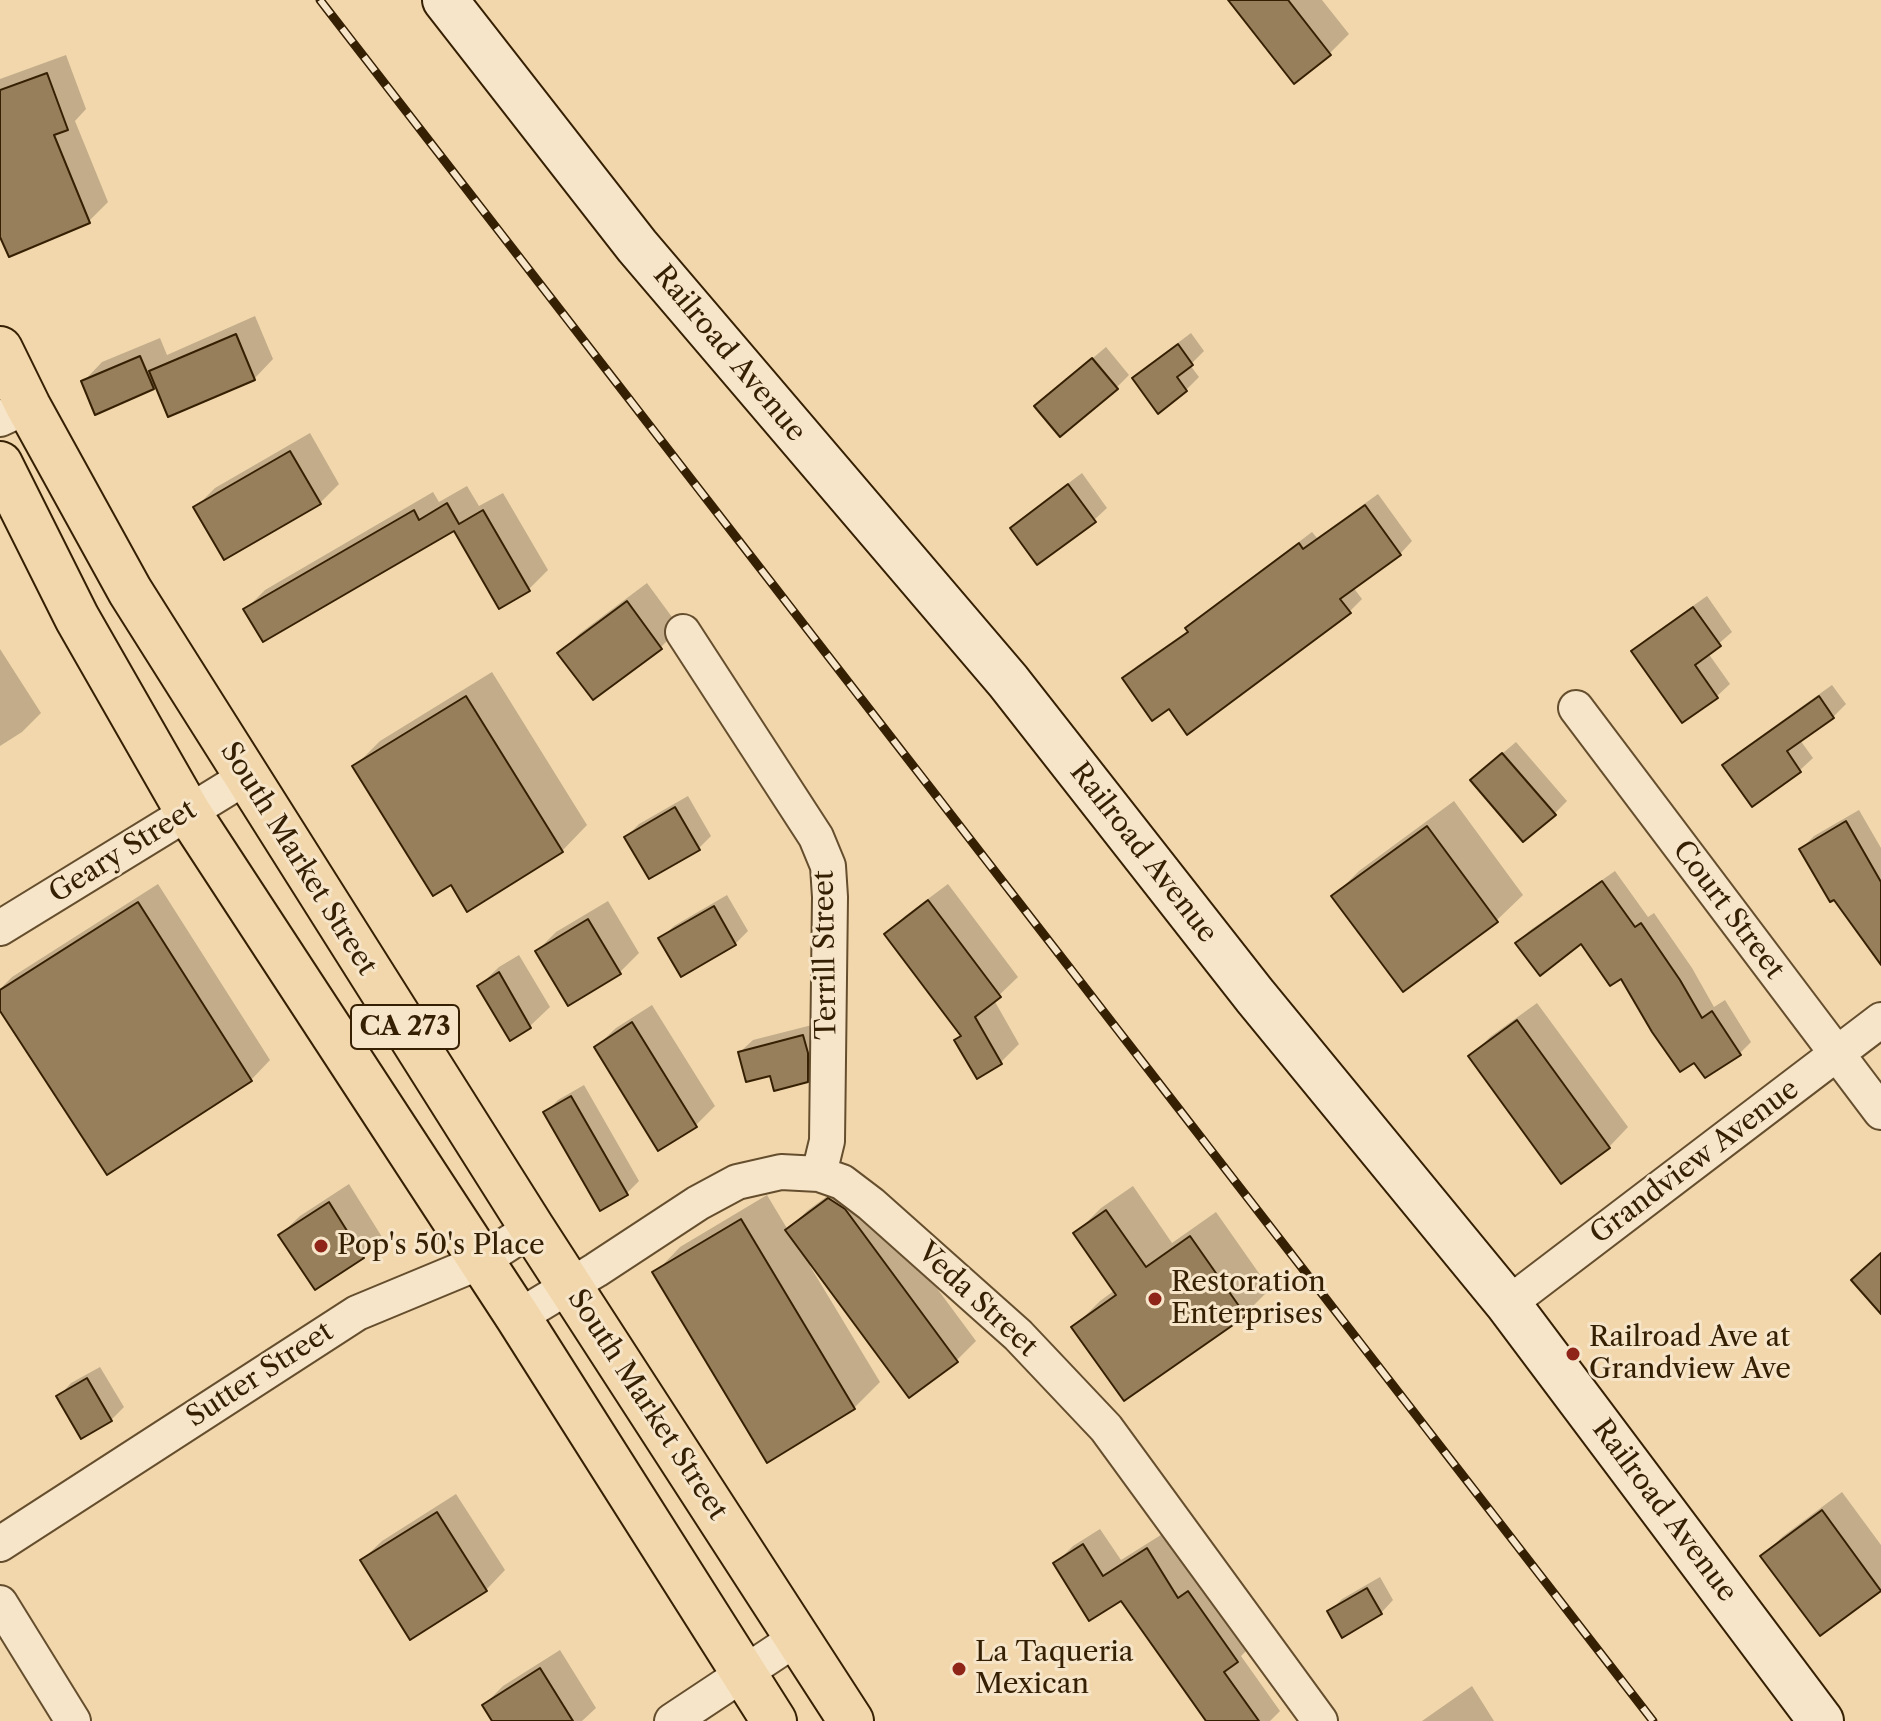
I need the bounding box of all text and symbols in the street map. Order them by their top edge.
street label: Railroad Avenue [646,259,812,449]
street label: South Market Street [213,736,383,982]
street label: Railroad Avenue [1062,756,1224,950]
street label: Geary Street [43,793,203,911]
street label: Court Street [1665,834,1791,986]
street label: Terrill Street [808,870,844,1040]
road number: CA 273 [351,1005,459,1049]
street label: Grandview Avenue [1584,1073,1806,1251]
place label: Pop's 50's Place [337,1229,545,1263]
street label: Veda Street [910,1236,1044,1364]
marker: Pop's 50's Place [312,1237,330,1255]
place label: Restoration Enterprises [1171,1266,1326,1332]
street label: South Market Street [560,1283,734,1527]
marker: Restoration Enterprises [1146,1290,1164,1308]
street label: Sutter Street [180,1315,340,1435]
place label: Railroad Ave at Grandview Ave [1589,1321,1791,1387]
marker: Railroad Ave at Grandview Ave [1564,1345,1582,1363]
street label: Railroad Avenue [1585,1413,1743,1609]
place label: La Taqueria Mexican [975,1636,1134,1702]
marker: La Taqueria Mexican [950,1660,968,1678]

